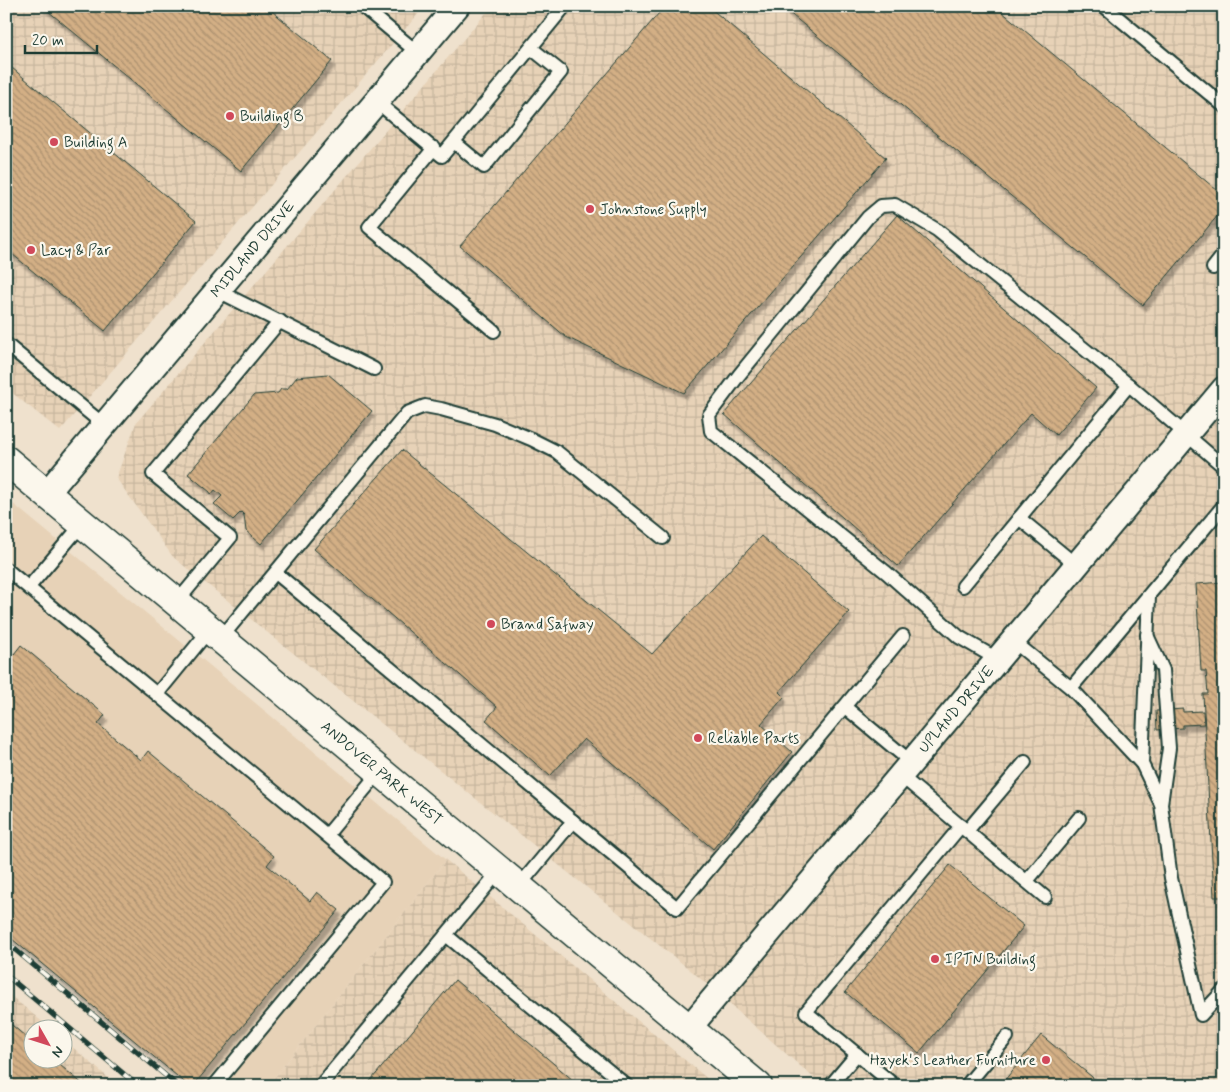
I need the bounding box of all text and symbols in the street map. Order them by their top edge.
scale bar [25,22,98,54]
text: 20 m [32,31,64,51]
place label: Building B [240,107,304,128]
marker: Building B [224,110,236,122]
place label: Building A [64,133,128,154]
marker: Building A [48,136,60,148]
street label: MIDLAND DRIVE [207,197,300,302]
place label: Johnstone Supply [600,200,707,220]
marker: Johnstone Supply [584,203,596,215]
place label: Lacy & Par [41,241,111,261]
marker: Lacy & Par [25,244,37,256]
place label: Brand Safway [501,615,594,635]
marker: Brand Safway [485,618,497,630]
street label: UPLAND DRIVE [914,661,1000,758]
street label: ANDOVER PARK WEST [316,717,446,830]
place label: Reliable Parts [708,729,799,749]
marker: Reliable Parts [692,732,704,744]
place label: IPTN Building [945,950,1036,971]
marker: IPTN Building [929,953,941,965]
north arrow [22,1020,72,1070]
text: N [47,1042,67,1061]
place label: Hayek's Leather Furniture [870,1051,1036,1071]
marker: Hayek's Leather Furniture [1040,1054,1052,1066]

